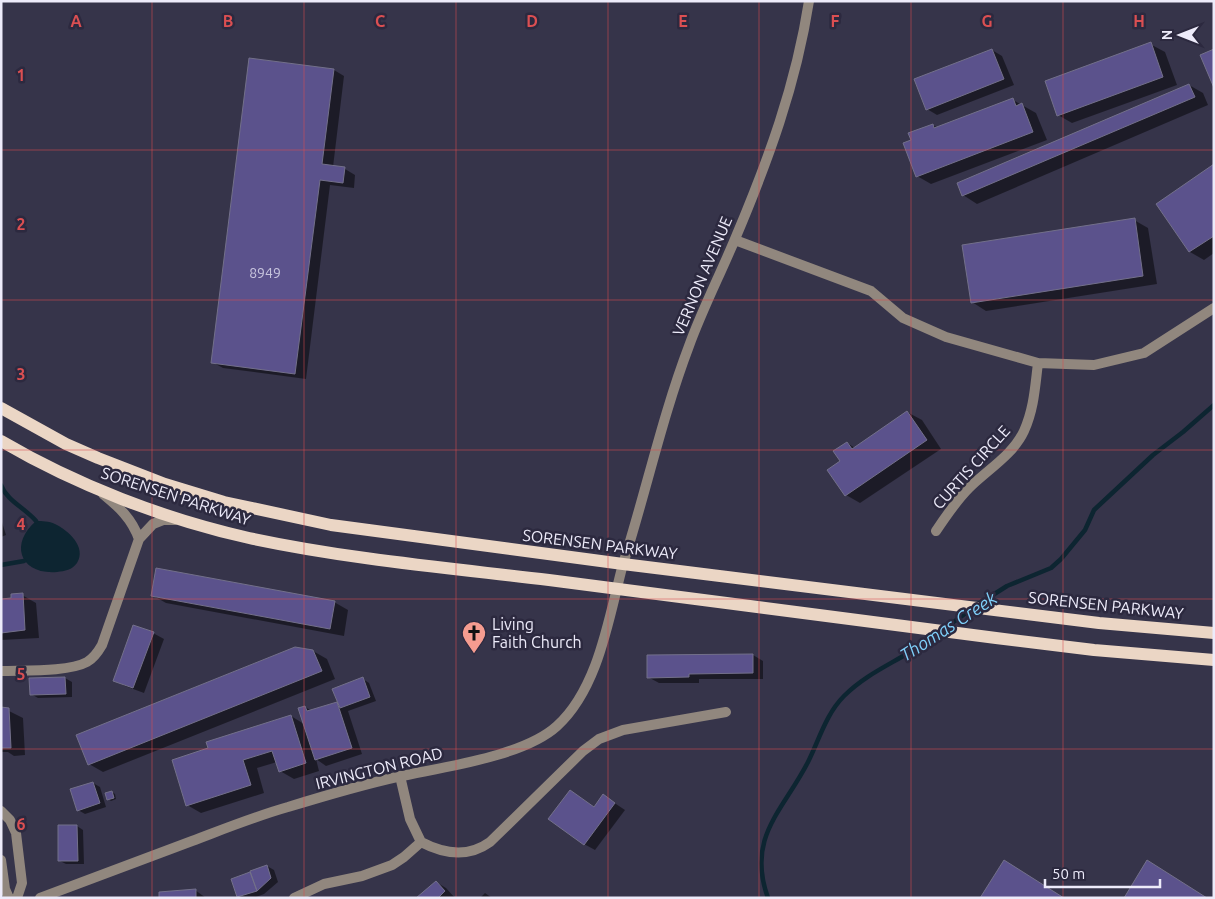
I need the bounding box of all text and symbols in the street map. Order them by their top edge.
north arrow [1155,10,1205,60]
text: A [70,12,82,30]
text: B [223,12,233,30]
text: C [375,12,385,30]
text: D [526,12,538,30]
text: E [678,12,688,30]
text: F [831,12,840,30]
text: G [981,12,993,30]
text: H [1133,12,1145,30]
text: N [1159,30,1175,40]
text: 1 [16,66,26,84]
street label: VERNON AVENUE [669,214,735,338]
text: 2 [16,215,26,233]
house number: 8949 [249,265,281,281]
text: 3 [16,365,26,383]
street label: CURTIS CIRCLE [929,421,1013,513]
street label: SORENSEN PARKWAY [99,463,254,529]
text: 4 [16,515,26,533]
street label: SORENSEN PARKWAY [522,526,679,563]
water label: Thomas Creek [896,587,1001,665]
street label: SORENSEN PARKWAY [1028,588,1185,622]
place label: Living Faith Church [492,615,582,651]
church icon: Living Faith Church [461,620,487,654]
text: 5 [16,665,26,683]
street label: IRVINGTON ROAD [314,743,444,793]
text: 6 [16,815,26,833]
scale bar [1045,856,1160,888]
text: 50 m [1052,865,1085,882]

